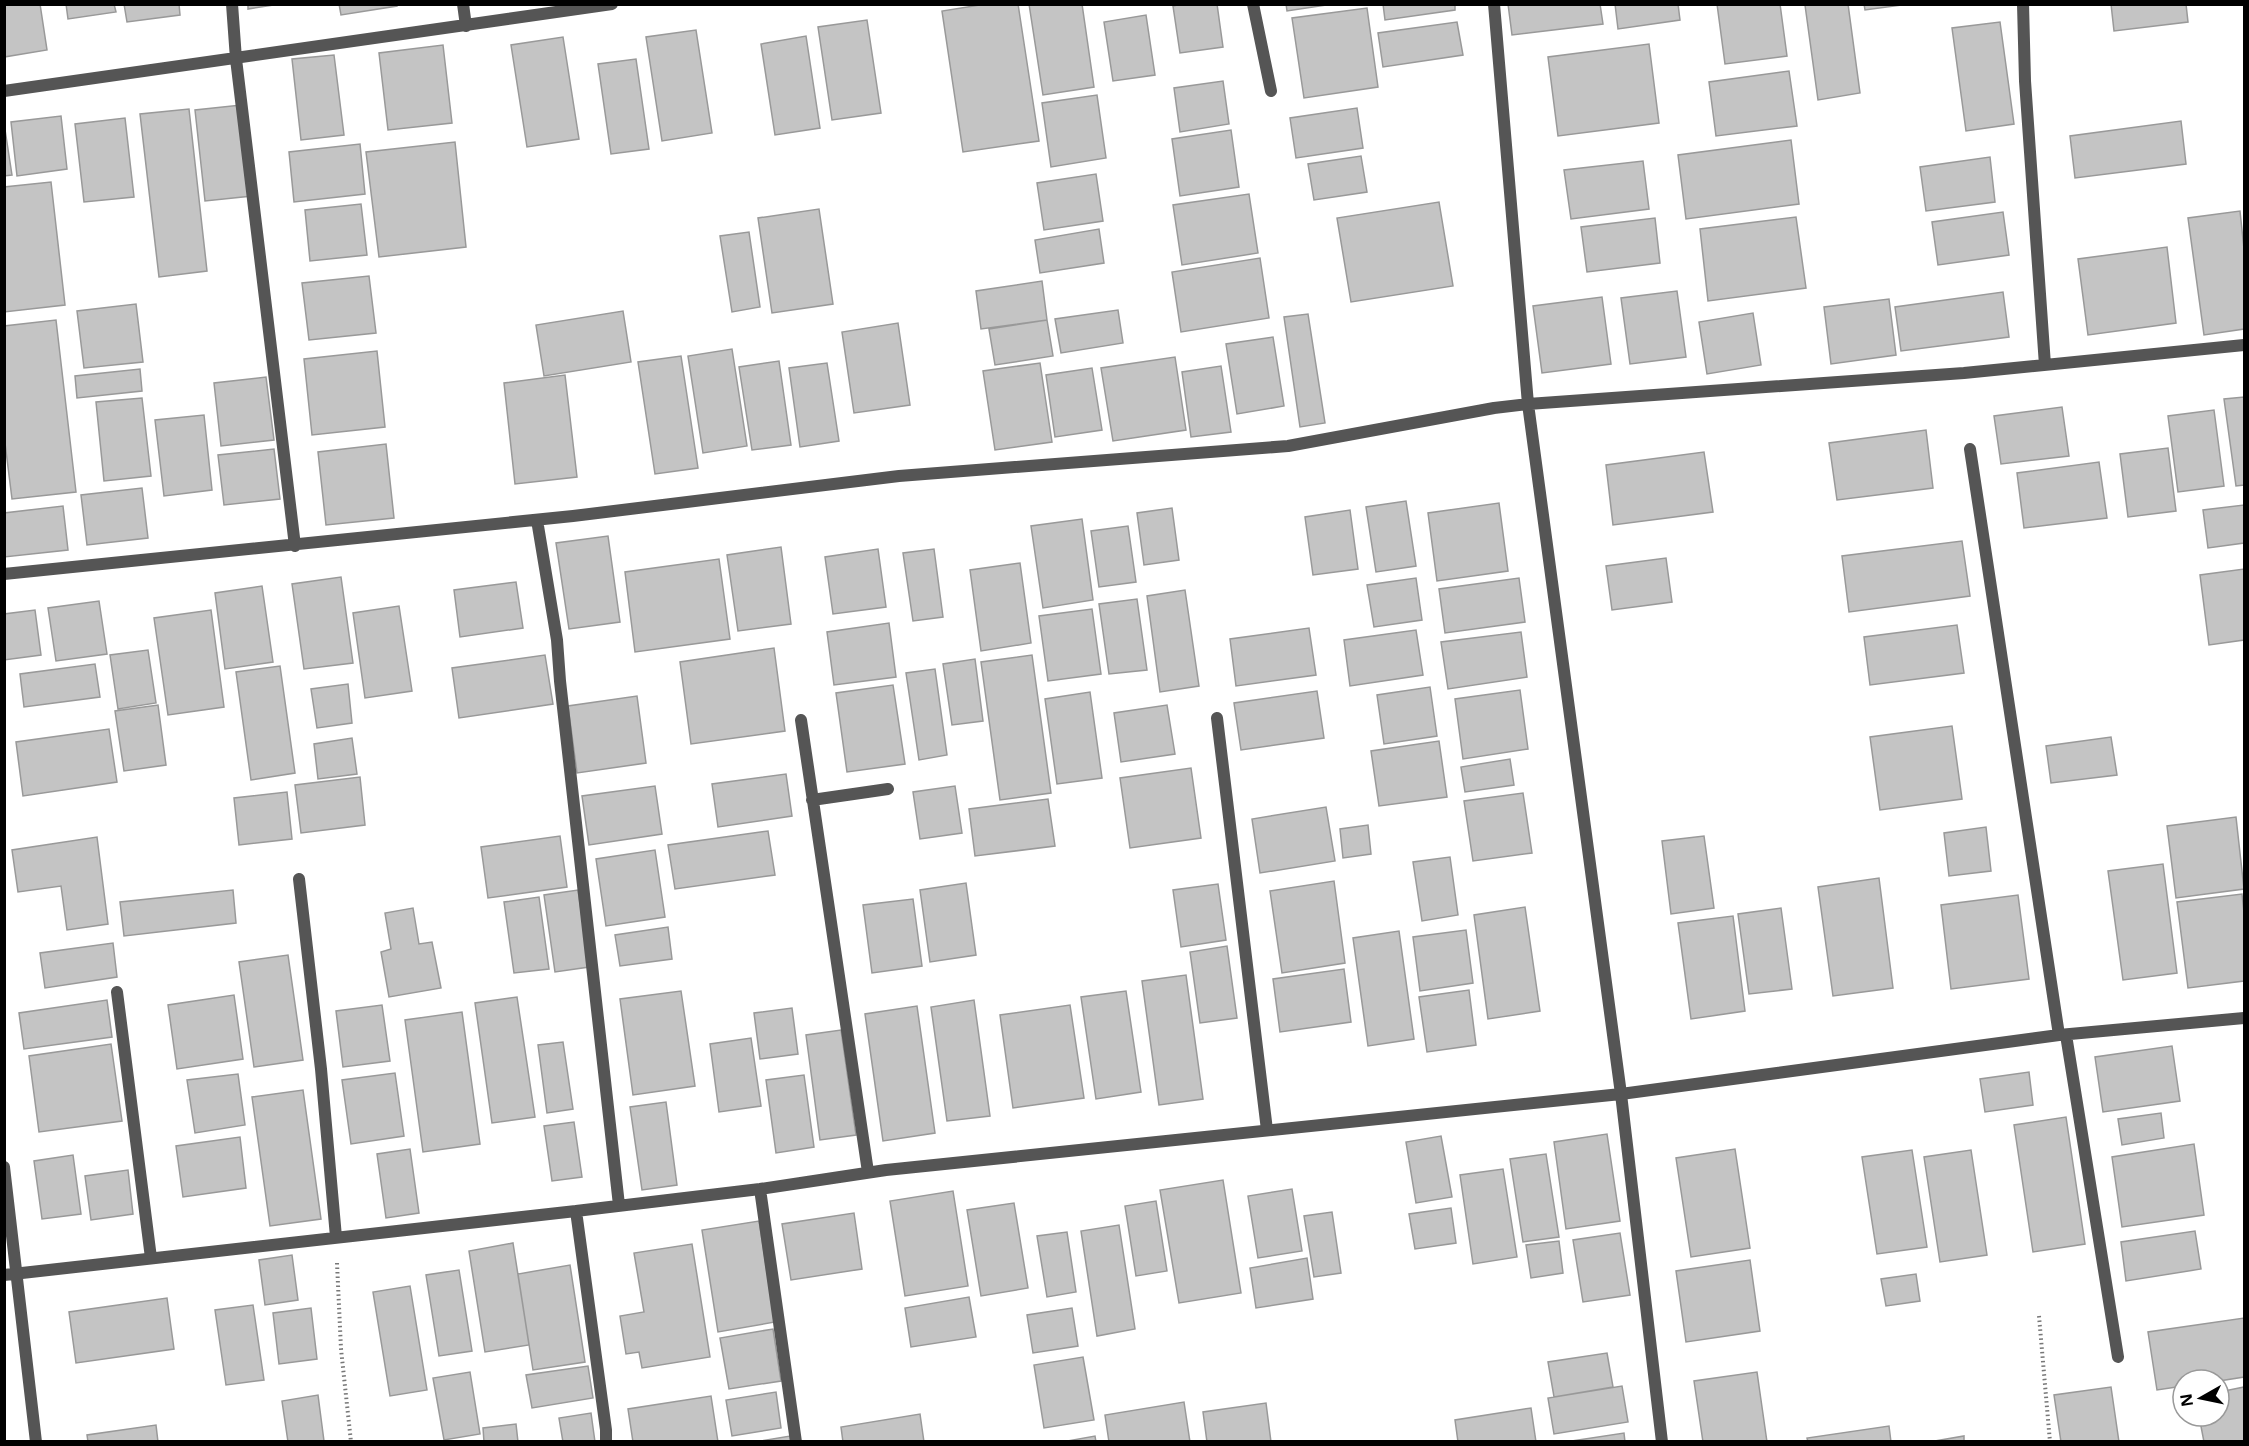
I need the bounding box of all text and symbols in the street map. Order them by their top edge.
north arrow [2171,1368,2231,1428]
text: N [2174,1392,2198,1408]

